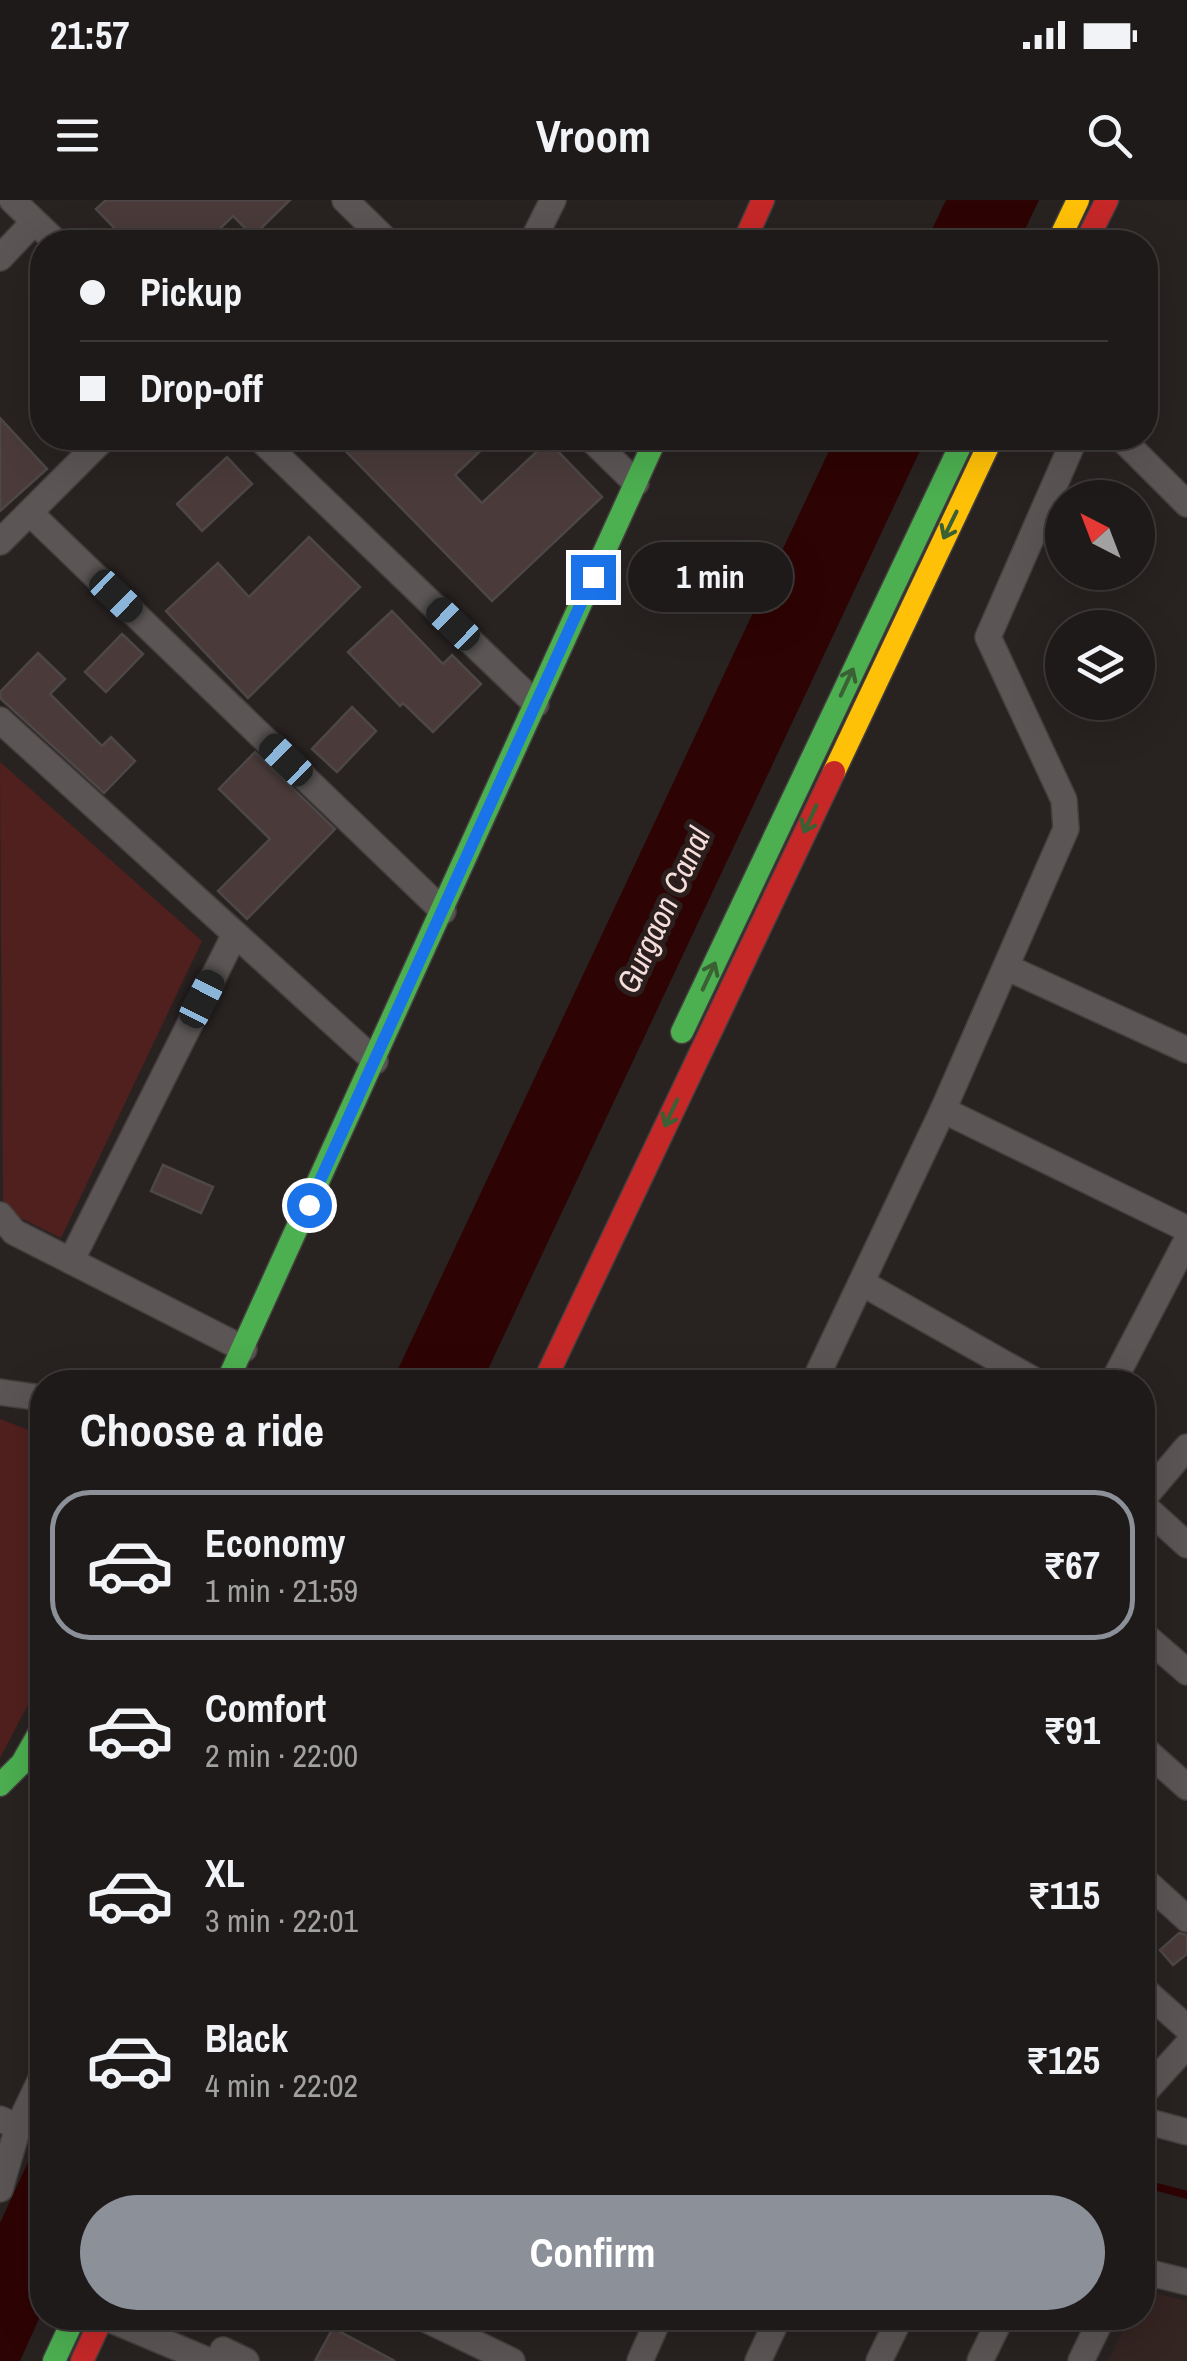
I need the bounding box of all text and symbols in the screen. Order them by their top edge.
text: 21:57 [50,10,130,61]
text: Vroom [536,105,651,166]
icon: menu [50,108,105,163]
icon: search [1082,108,1137,163]
text: Pickup [140,267,242,318]
text: Drop-off [140,363,263,414]
north arrow [1045,480,1155,590]
map controls [1045,480,1155,720]
one-way arrow [939,510,958,540]
callout: 1 min [628,542,793,612]
route end [571,555,616,600]
text: 1 min [676,555,745,598]
car [84,564,148,628]
car [421,592,485,656]
button: layers [1045,610,1155,720]
one-way arrow [838,668,857,698]
car [254,728,318,792]
one-way arrow [800,803,819,833]
water label: Gurgaon Canal [606,819,721,1000]
one-way arrow [700,962,719,992]
car [175,965,229,1033]
one-way arrow [661,1097,680,1127]
route start [287,1183,332,1228]
text: Choose a ride [80,1399,324,1460]
text: Economy [205,1518,345,1569]
icon: car [85,1520,175,1610]
text: ₹67 [1043,1540,1100,1591]
text: 1 min · 21:59 [205,1569,358,1612]
text: Comfort [205,1683,326,1734]
icon: car [85,1685,175,1775]
text: ₹91 [1043,1705,1100,1756]
text: 2 min · 22:00 [205,1734,358,1777]
text: XL [205,1848,245,1899]
icon: car [85,1850,175,1940]
text: ₹115 [1028,1870,1100,1921]
text: 3 min · 22:01 [205,1899,358,1942]
text: Black [205,2013,288,2064]
icon: car [85,2015,175,2105]
text: ₹125 [1026,2035,1100,2086]
text: 4 min · 22:02 [205,2064,358,2107]
button: Confirm [80,2195,1105,2310]

